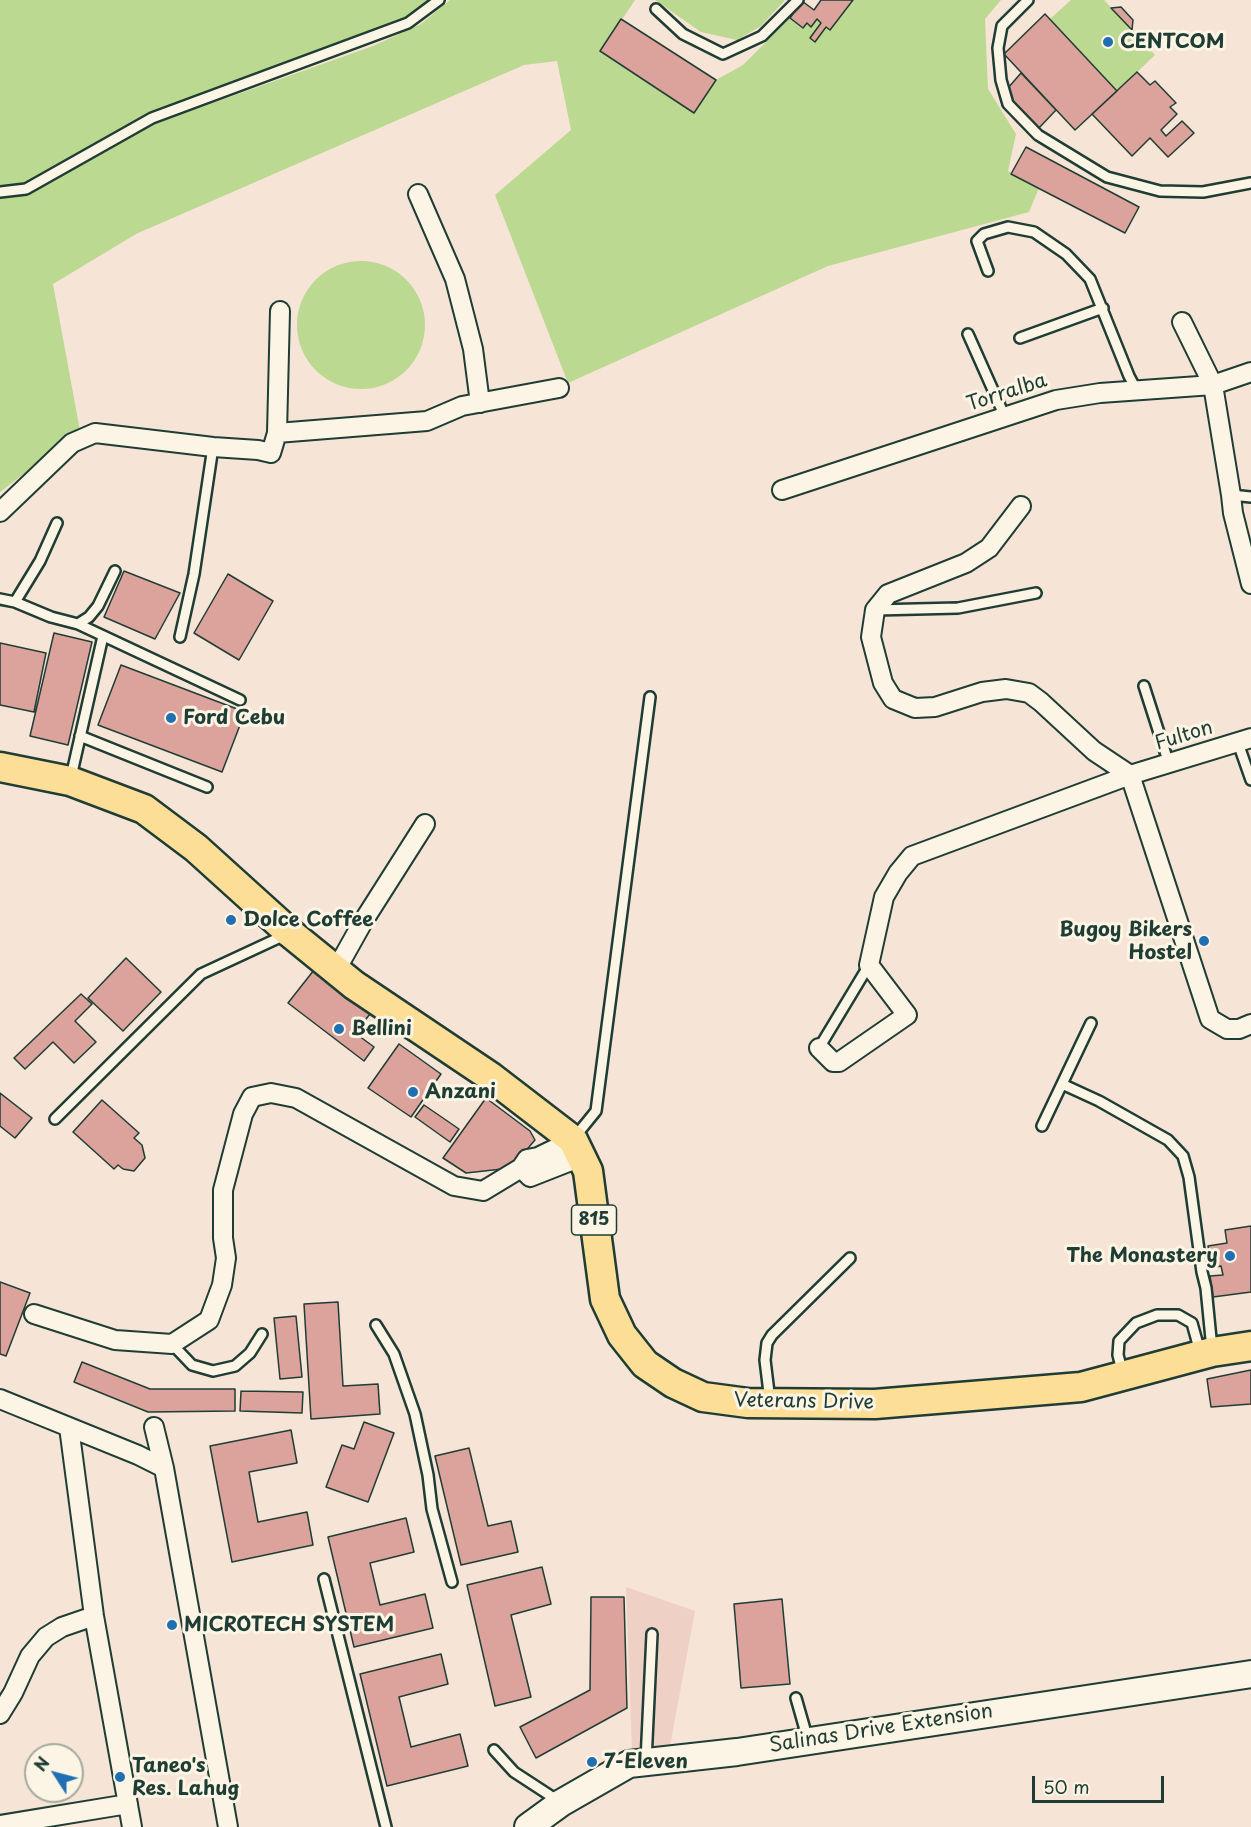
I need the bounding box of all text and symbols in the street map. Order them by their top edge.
place label: CENTCOM [1120,30,1224,54]
marker: CENTCOM [1101,35,1115,49]
street label: Torralba [964,369,1050,417]
place label: Ford Cebu [183,706,285,730]
marker: Ford Cebu [164,711,178,725]
street label: Fulton [1152,716,1216,756]
place label: Dolce Coffee [243,908,374,932]
marker: Dolce Coffee [224,913,238,927]
place label: Bugoy Bikers Hostel [1059,918,1192,965]
marker: Bugoy Bikers Hostel [1197,934,1211,948]
place label: Bellini [351,1017,412,1041]
marker: Bellini [332,1022,346,1036]
place label: Anzani [425,1080,496,1104]
marker: Anzani [406,1085,420,1099]
road number: 815 [572,1205,616,1235]
place label: The Monastery [1066,1244,1218,1268]
marker: The Monastery [1223,1249,1237,1263]
street label: Veterans Drive [734,1389,874,1415]
place label: MICROTECH SYSTEM [184,1613,394,1637]
marker: MICROTECH SYSTEM [165,1618,179,1632]
street label: Salinas Drive Extension [767,1699,995,1759]
north arrow [24,1743,84,1803]
place label: 7-Eleven [604,1750,688,1774]
text: N [28,1751,54,1776]
place label: Taneo's Res. Lahug [132,1754,240,1801]
marker: 7-Eleven [585,1755,599,1769]
scale bar [1035,1764,1167,1802]
marker: Taneo's Res. Lahug [113,1770,127,1784]
text: 50 m [1043,1773,1090,1800]

